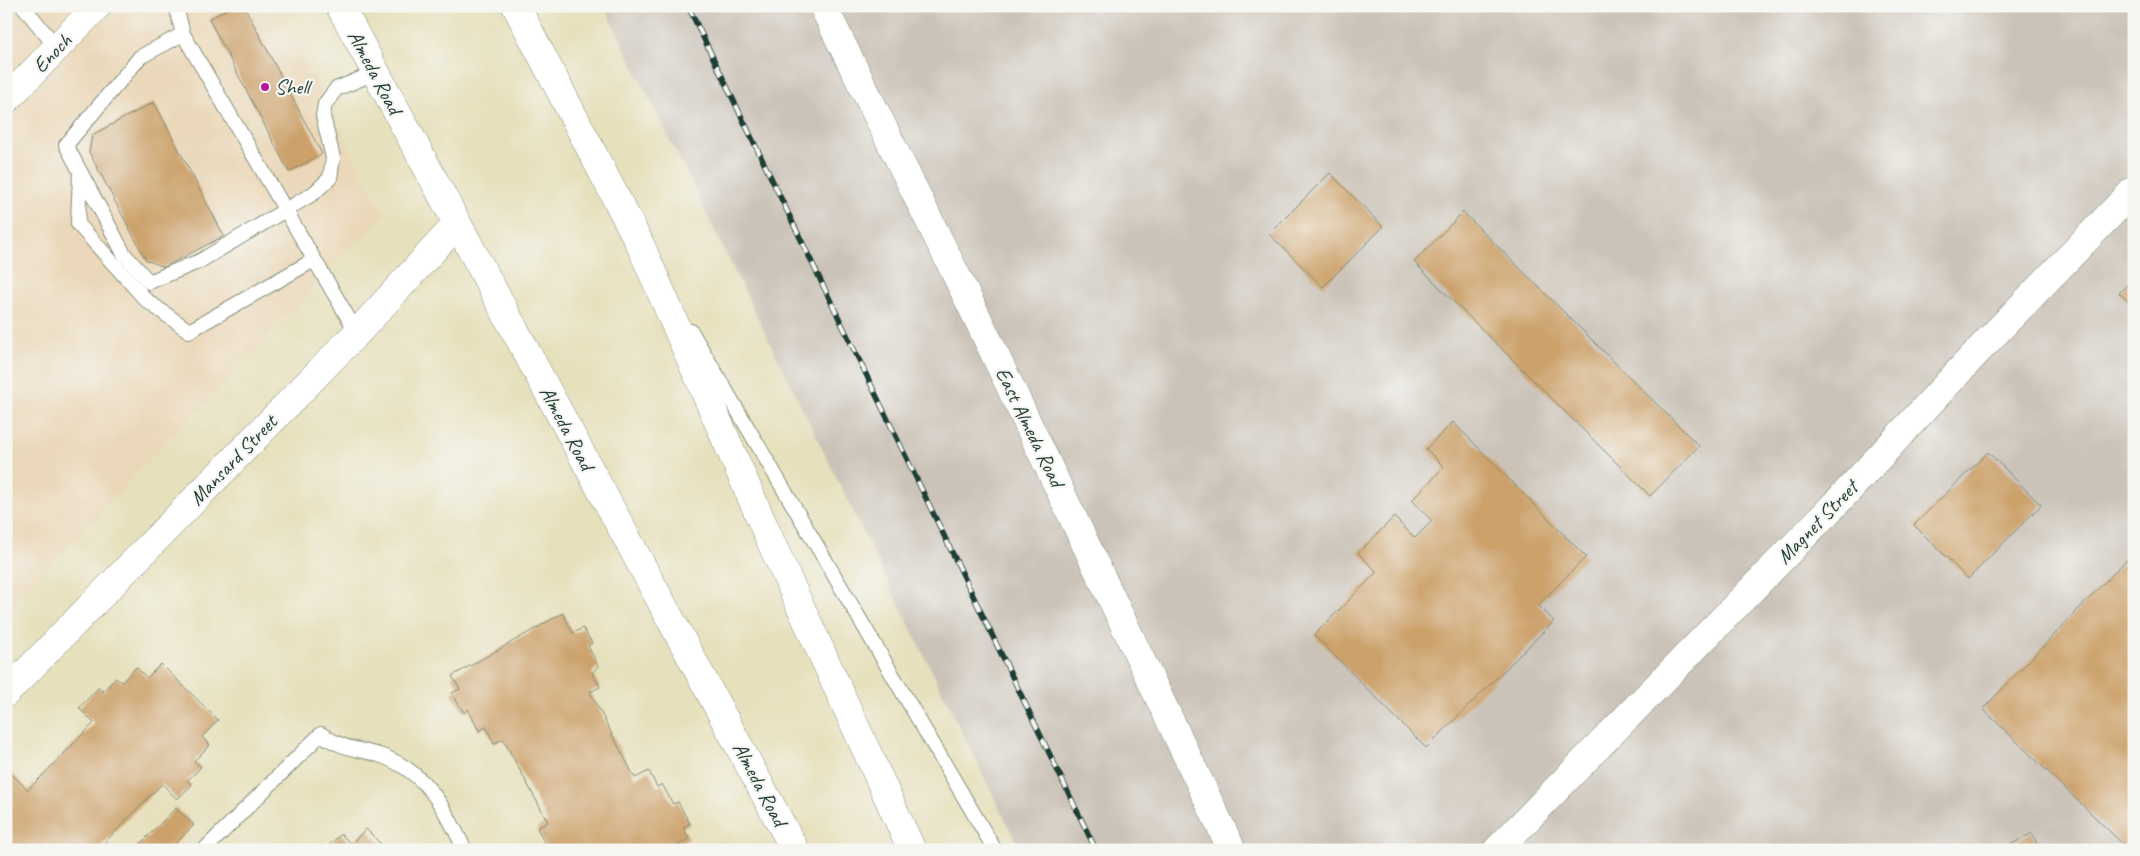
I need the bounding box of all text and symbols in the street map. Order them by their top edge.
street label: Almeda Road [342,26,410,122]
street label: Enoch [27,27,77,78]
place label: Shell [275,74,313,100]
marker: Shell [259,81,271,93]
street label: East Almeda Road [990,363,1071,494]
street label: Almeda Road [534,382,602,478]
street label: Mansard Street [184,408,284,511]
street label: Magnet Street [1771,473,1865,569]
street label: Almeda Road [727,738,795,834]

